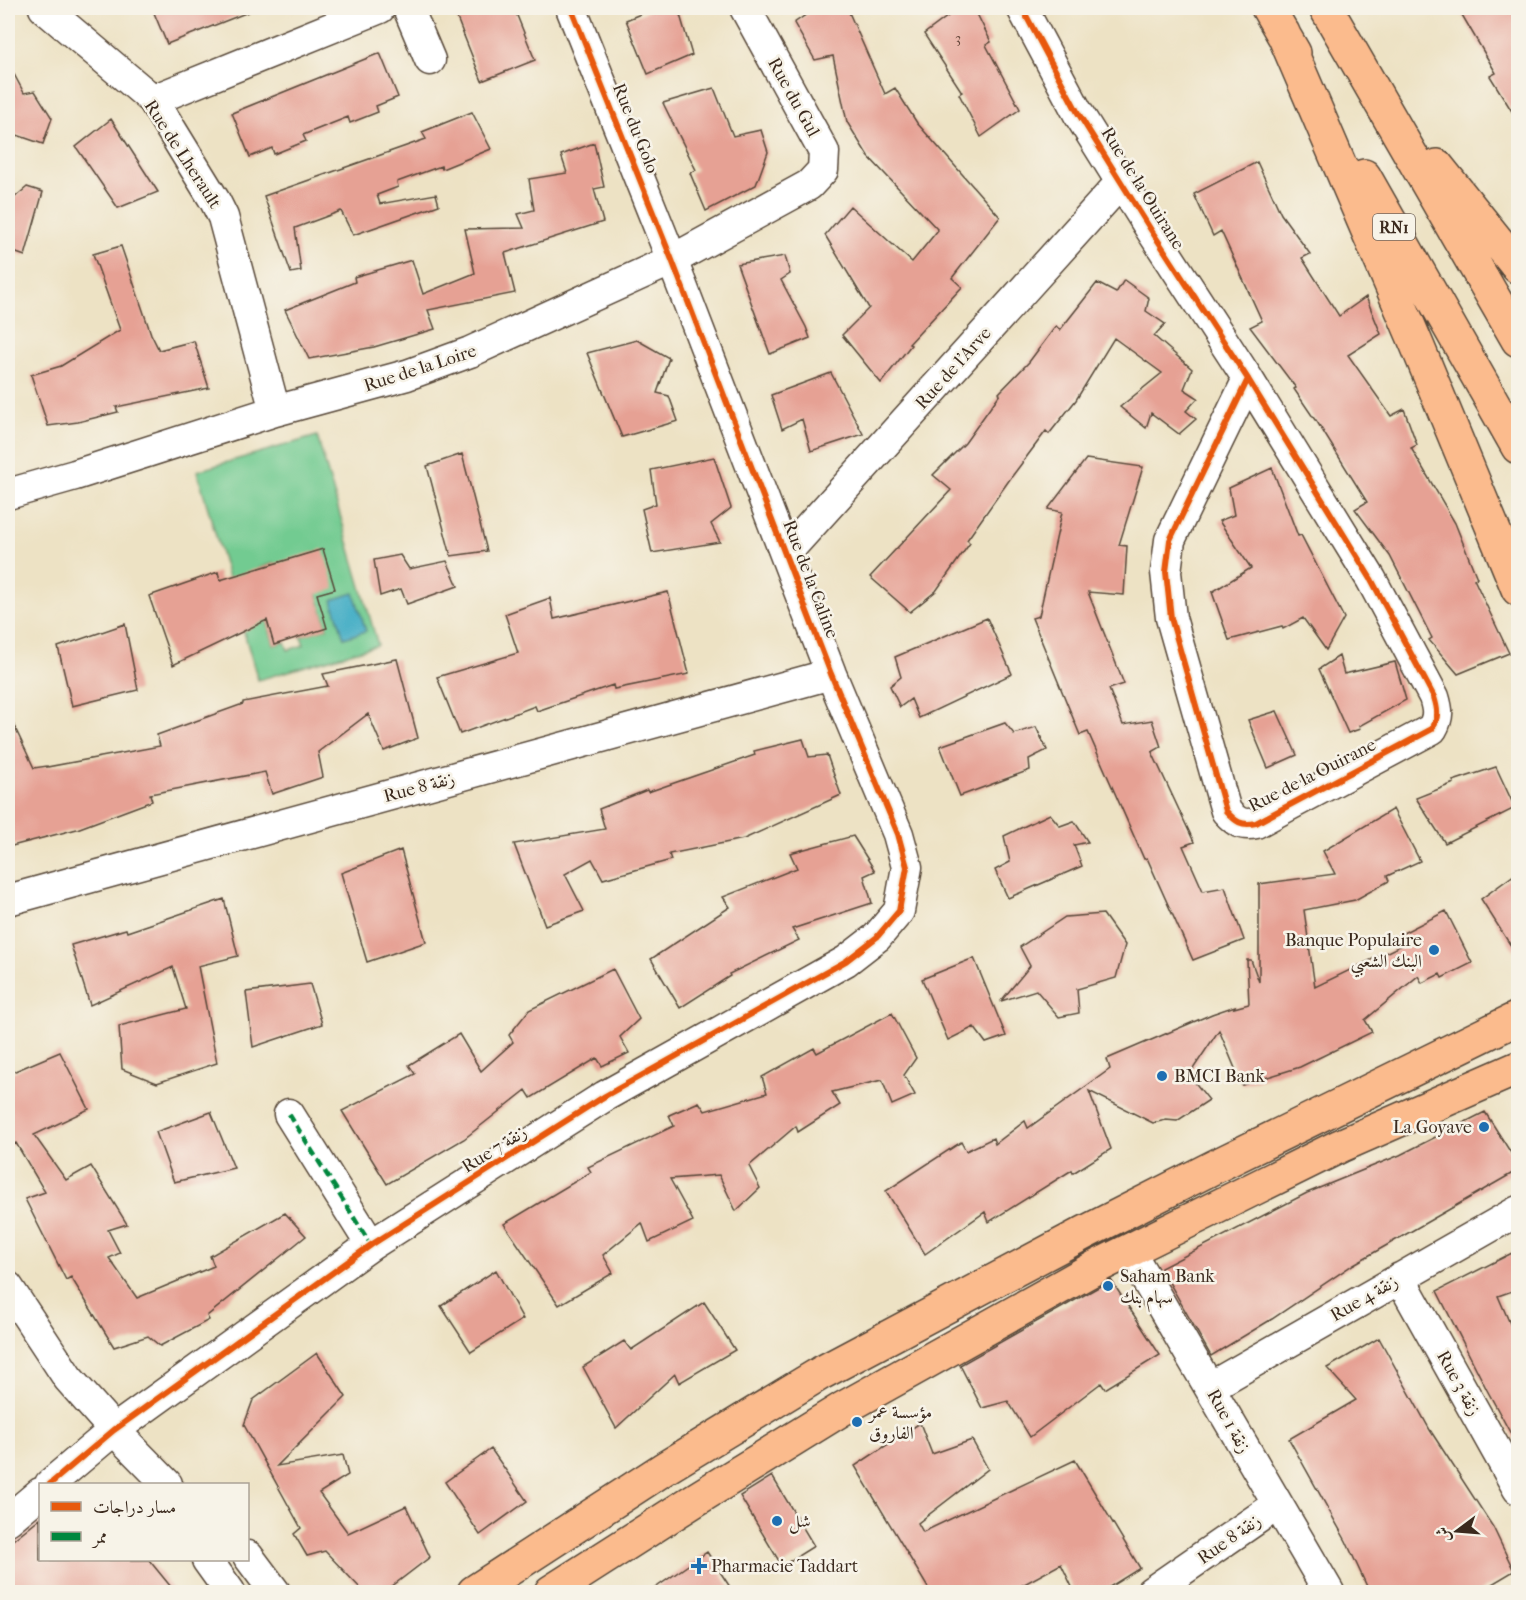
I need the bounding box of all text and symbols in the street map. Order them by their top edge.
house number: 3 [955,29,961,47]
street label: Rue du Gul [763,54,824,141]
street label: Rue du Golo [608,80,663,176]
street label: Rue de Lherault [140,96,226,213]
street label: Rue de la Ouirane [1096,123,1189,253]
road number: RN1 [1373,214,1415,240]
street label: Rue de l'Arve [911,323,996,414]
street label: Rue de la Loire [361,340,479,397]
street label: Rue de la Caline [778,517,843,642]
street label: Rue de la Ouirane [1245,734,1380,817]
street label: Rue 8 زنقة [381,768,457,807]
place label: Banque Populaire البنك الشعبي [1285,930,1422,978]
marker: Banque Populaire البنك الشعبي [1427,943,1441,957]
place label: BMCI Bank [1174,1066,1265,1087]
marker: BMCI Bank [1155,1069,1169,1083]
place label: La Goyave [1393,1117,1472,1138]
marker: La Goyave [1477,1120,1491,1134]
street label: Rue 7 زنقة [458,1121,531,1178]
place label: Saham Bank سهام بنك [1120,1266,1215,1313]
street label: Rue 4 زنقة [1327,1271,1402,1326]
marker: Saham Bank سهام بنك [1101,1279,1115,1293]
street label: Rue 3 زنقة [1432,1347,1485,1419]
street label: Rue 1 زنقة [1202,1385,1255,1457]
place label: مؤسسة عمر الفاروق [867,1402,932,1444]
marker: مؤسسة عمر الفاروق [850,1415,864,1429]
legend [39,1483,249,1561]
text: مسار دراجات [93,1497,176,1518]
north arrow [1427,1501,1487,1561]
street label: Rue 8 زنقة [1193,1510,1265,1569]
place label: شل [789,1511,811,1534]
marker: شل [770,1514,784,1528]
text: ش [1432,1525,1454,1545]
text: ممر [91,1527,107,1549]
place label: Pharmacie Taddart [711,1556,859,1577]
marker: Pharmacie Taddart [692,1559,706,1573]

